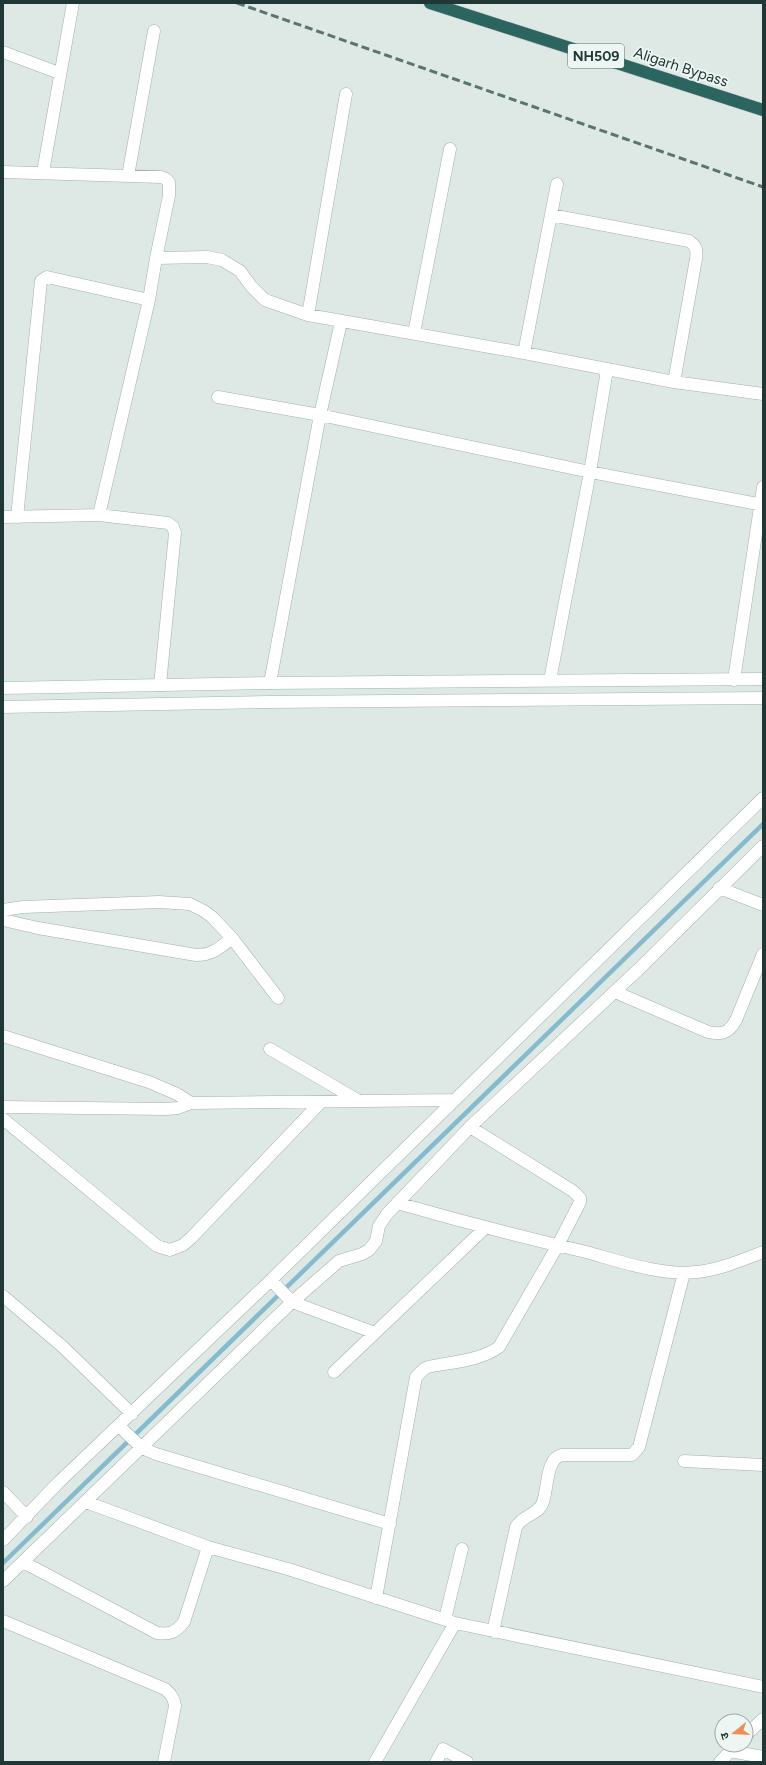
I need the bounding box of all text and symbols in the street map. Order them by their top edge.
street label: Aligarh Bypass [632,43,730,91]
road number: NH509 [568,44,624,68]
north arrow [714,1713,754,1753]
text: उ [718,1730,732,1741]

